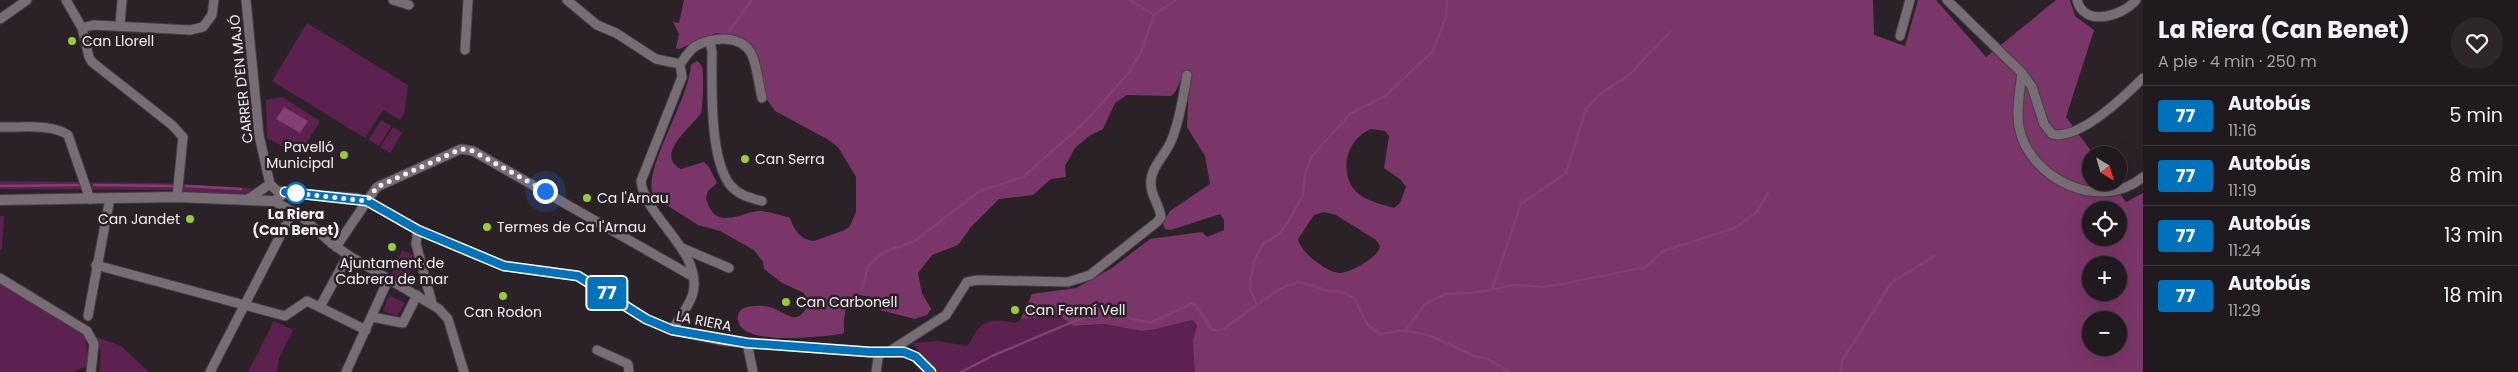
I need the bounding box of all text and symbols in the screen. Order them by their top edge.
text: La Riera (Can Benet) [2158,13,2410,46]
street label: CARRER D'EN MAJÓ [224,14,258,144]
button: heart [2451,17,2503,69]
place label: Can Llorell [82,31,154,51]
marker: Can Llorell [66,35,78,47]
text: A pie · 4 min · 250 m [2158,50,2317,73]
text: Autobús [2228,90,2311,117]
text: 5 min [2450,102,2503,129]
text: 77 [2176,103,2195,128]
text: 11:16 [2228,119,2257,142]
place label: Pavelló Municipal [266,137,334,173]
north arrow [2082,146,2128,191]
map controls [2082,146,2127,356]
marker: Pavelló Municipal [338,149,350,161]
place label: Can Serra [755,149,825,169]
text: Autobús [2228,150,2311,177]
marker: Can Serra [739,153,751,165]
text: 8 min [2450,162,2503,189]
text: 77 [2176,163,2195,188]
your location [533,179,558,204]
text: 11:19 [2228,179,2257,202]
marker: La Riera (Can Benet) [285,182,307,204]
place label: Ca l'Arnau [597,188,669,208]
marker: Ca l'Arnau [581,192,593,204]
button: locate [2082,201,2127,246]
place label: La Riera (Can Benet) [252,204,340,240]
place label: Can Jandet [98,209,180,229]
text: Autobús [2228,210,2311,237]
marker: Can Jandet [184,213,196,225]
place label: Termes de Ca l'Arnau [497,217,646,237]
marker: Termes de Ca l'Arnau [481,221,493,233]
text: 13 min [2444,222,2503,249]
text: 77 [2176,223,2195,248]
text: 11:24 [2228,239,2261,262]
marker: Ajuntament de Cabrera de mar [386,241,398,253]
place label: Ajuntament de Cabrera de mar [335,253,449,289]
button: + [2082,256,2127,301]
text: Autobús [2228,270,2311,297]
line badge: 77 [584,277,630,309]
text: 77 [597,280,617,305]
text: 18 min [2443,282,2503,309]
text: 77 [2176,283,2195,308]
marker: Can Rodon [497,290,509,302]
place label: Can Carbonell [796,292,897,312]
marker: Can Carbonell [780,296,792,308]
text: 11:29 [2228,299,2261,322]
place label: Can Fermí Vell [1025,300,1126,320]
place label: Can Rodon [464,302,542,322]
marker: Can Fermí Vell [1009,304,1021,316]
street label: LA RIERA [674,306,734,336]
button: − [2082,311,2127,356]

